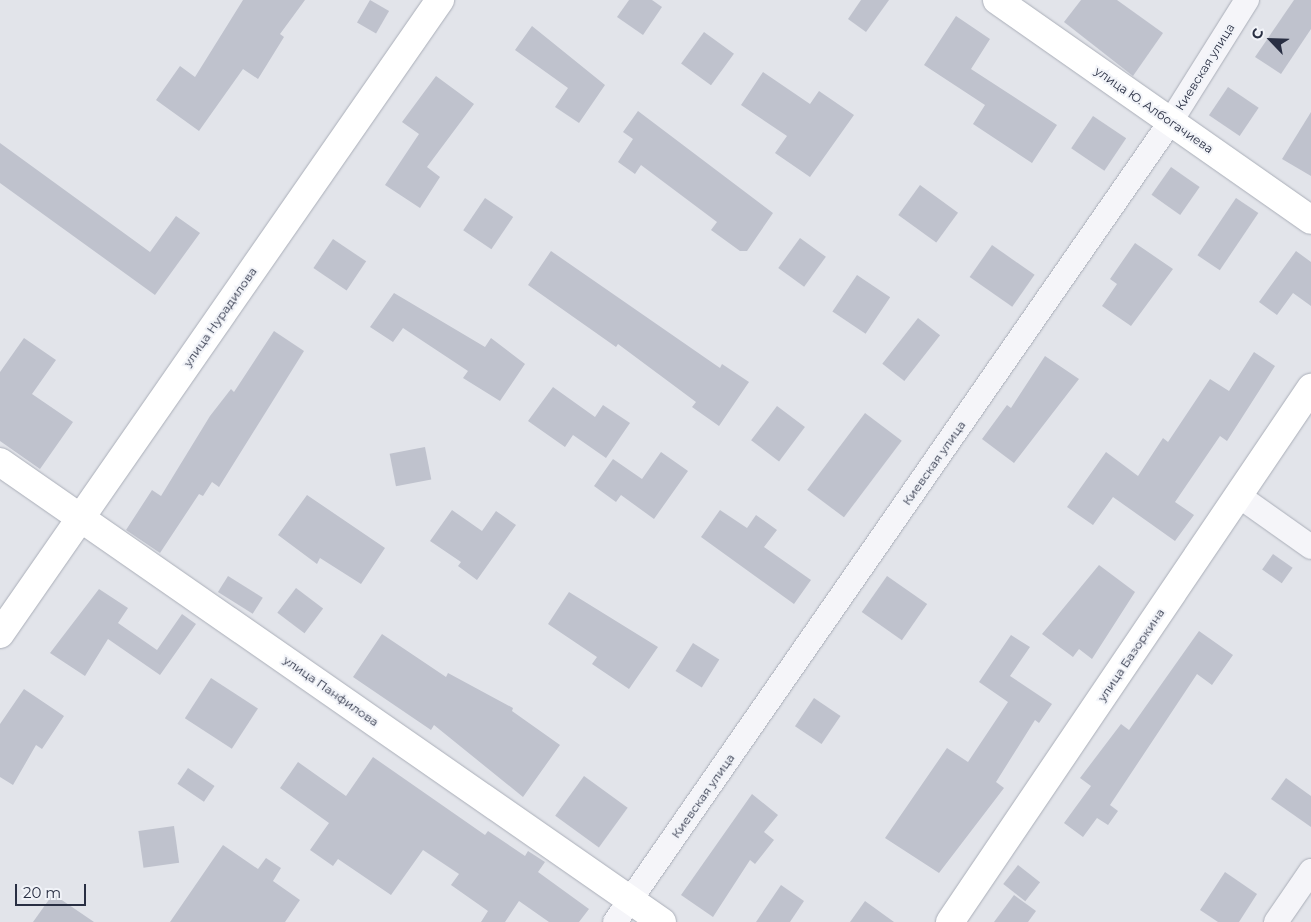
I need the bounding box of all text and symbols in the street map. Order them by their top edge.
north arrow [1246,15,1296,65]
street label: Киевская улица [1172,21,1238,113]
text: С [1247,26,1268,42]
street label: улица Ю. Албогачиева [1092,64,1216,156]
street label: улица Нурадилова [180,265,260,369]
street label: Киевская улица [899,418,969,508]
street label: улица Базоркина [1095,606,1167,704]
street label: улица Панфилова [281,653,381,729]
street label: Киевская улица [668,751,738,841]
scale bar [18,874,89,906]
text: 20 m [23,883,61,902]

